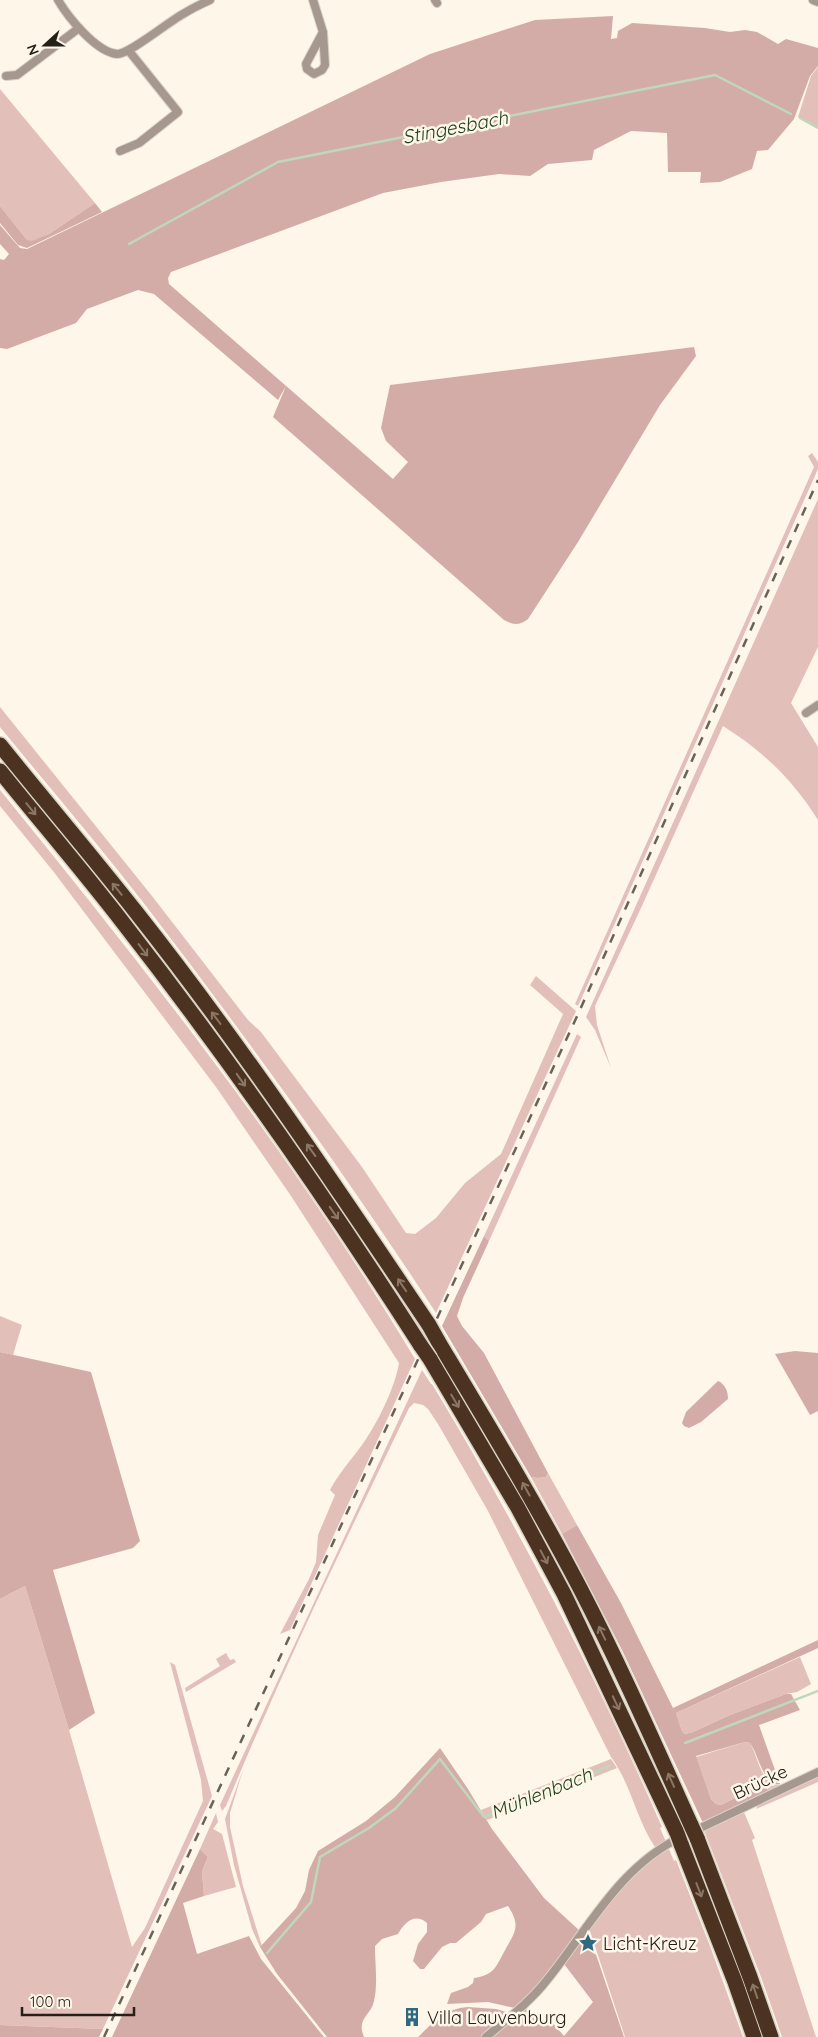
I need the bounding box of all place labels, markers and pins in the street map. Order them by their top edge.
place icon: Licht-Kreuz [577,1932,599,1954]
place label: Licht-Kreuz [603,1932,697,1955]
building icon: Villa Lauvenburg [401,2006,423,2028]
place label: Villa Lauvenburg [427,2006,567,2029]

